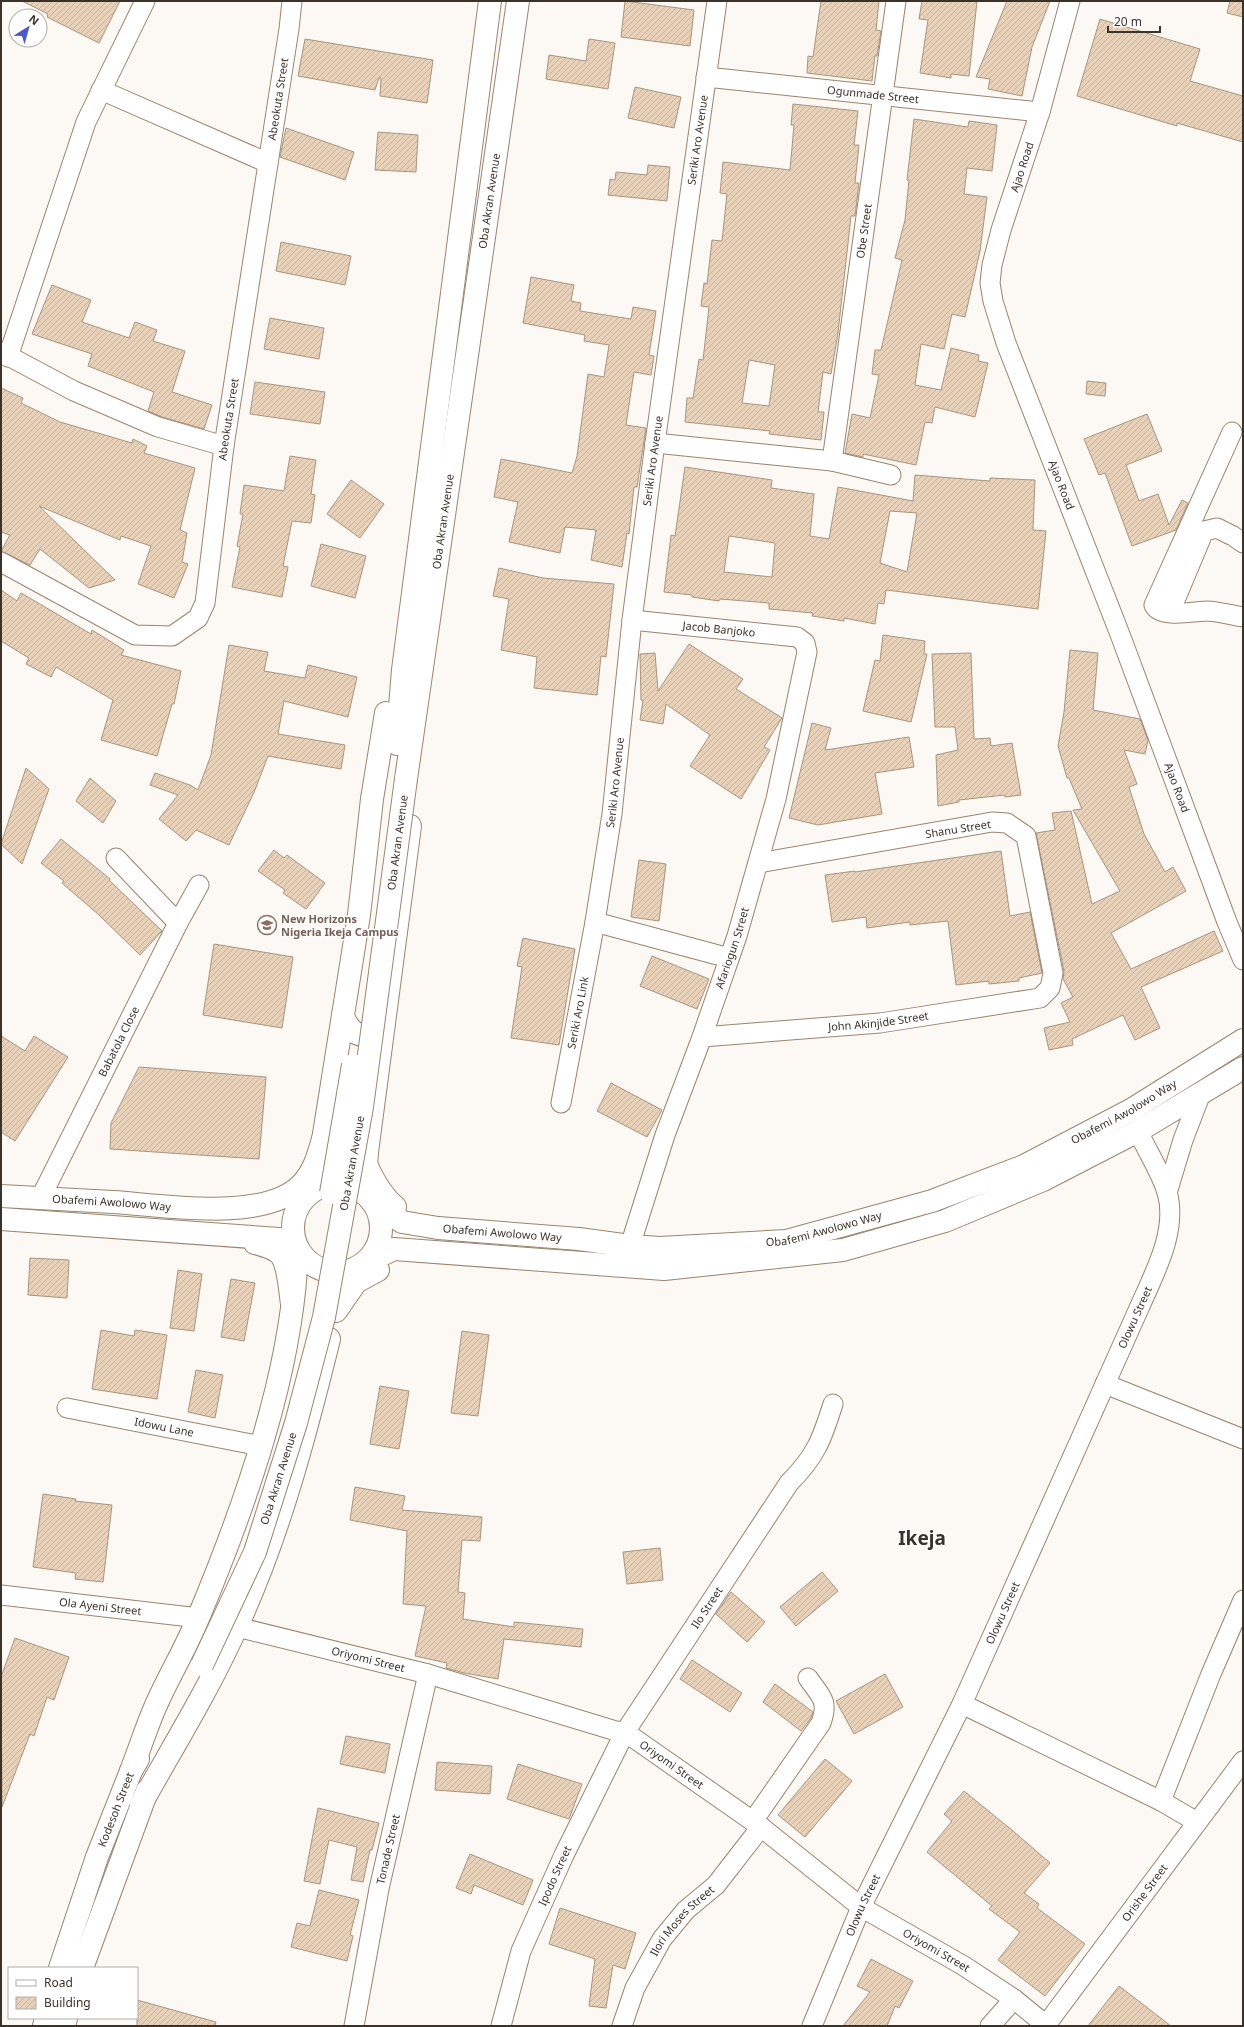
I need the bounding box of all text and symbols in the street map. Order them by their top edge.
north arrow [8,8,48,48]
scale bar [1108,8,1160,34]
text: N [26,11,42,28]
text: 20 m [1114,13,1142,30]
street label: Abeokuta Street [264,57,291,141]
street label: Ogunmade Street [827,82,920,106]
street label: Seriki Aro Avenue [683,94,711,186]
street label: Ajao Road [1006,140,1037,194]
street label: Oba Akran Avenue [474,152,503,250]
street label: Obe Street [852,203,875,260]
street label: Abeokuta Street [214,377,241,461]
street label: Seriki Aro Avenue [639,415,666,507]
street label: Ajao Road [1045,458,1078,512]
street label: Oba Akran Avenue [428,473,457,570]
street label: Jacob Banjoko [681,617,756,640]
street label: Seriki Aro Avenue [602,737,627,829]
street label: Ajao Road [1161,760,1194,814]
street label: Oba Akran Avenue [383,794,411,891]
street label: Shanu Street [924,816,992,841]
street label: Afariogun Street [711,905,752,991]
place label: New Horizons Nigeria Ikeja Campus [281,911,399,939]
school or university icon: New Horizons Nigeria Ikeja Campus [256,914,278,936]
street label: Seriki Aro Link [563,975,592,1050]
street label: Babatola Close [94,1004,142,1079]
street label: John Akinjide Street [826,1008,929,1034]
street label: Obafemi Awolowo Way [1068,1075,1179,1147]
street label: Oba Akran Avenue [335,1115,367,1212]
street label: Obafemi Awolowo Way [52,1191,172,1214]
street label: Obafemi Awolowo Way [765,1207,884,1249]
street label: Obafemi Awolowo Way [442,1220,563,1245]
street label: Olowu Street [1114,1284,1155,1351]
street label: Idowu Lane [133,1413,195,1440]
street label: Oba Akran Avenue [256,1430,300,1526]
district label: Ikeja [898,1525,946,1551]
street label: Olowu Street [982,1579,1023,1647]
street label: Ilo Street [687,1584,726,1631]
street label: Ola Ayeni Street [58,1594,142,1618]
street label: Oriyomi Street [330,1643,406,1675]
street label: Oriyomi Street [637,1736,707,1792]
street label: Kodesoh Street [94,1770,137,1849]
street label: Tonade Street [372,1813,403,1886]
street label: Ipodo Street [534,1843,574,1908]
street label: Orishe Street [1118,1861,1171,1924]
street label: Olowu Street [842,1871,883,1939]
street label: Ilori Moses Street [646,1882,717,1958]
street label: Oriyomi Street [900,1925,973,1975]
legend [8,1967,138,2019]
text: Road [44,1974,73,1991]
text: Building [44,1994,91,2011]

